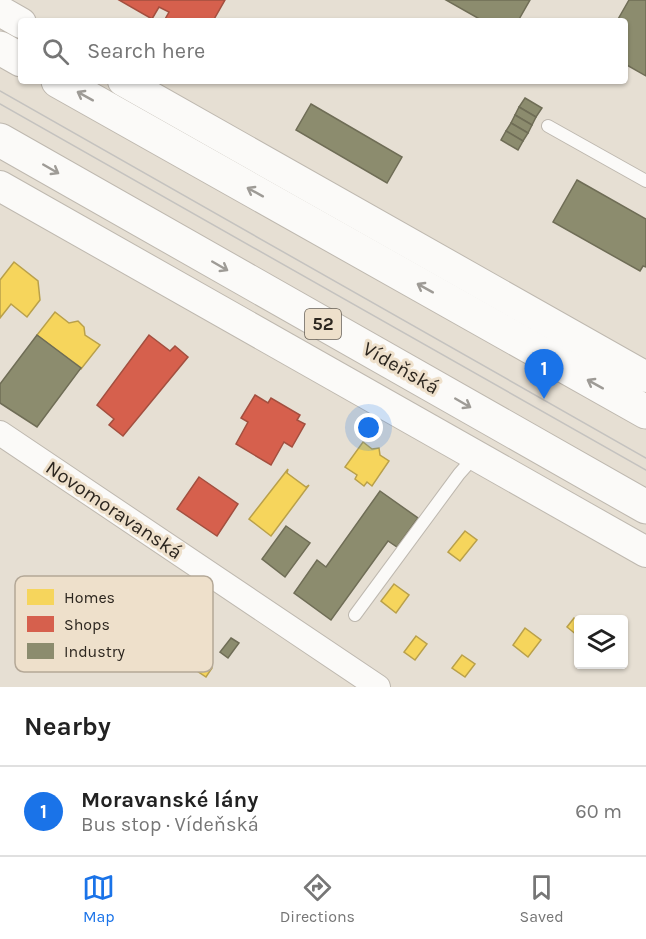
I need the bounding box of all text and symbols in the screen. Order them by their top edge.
search box [18,18,628,84]
icon: search [39,35,72,68]
text: Search here [87,38,205,64]
one-way arrow [77,90,94,102]
one-way arrow [42,163,59,175]
one-way arrow [247,186,264,198]
one-way arrow [212,260,229,272]
one-way arrow [417,282,434,294]
road number: 52 [305,309,341,339]
street label: Vídeňská [359,337,443,399]
pin: 1 [524,350,564,399]
one-way arrow [587,377,604,389]
one-way arrow [454,397,471,409]
your location [354,413,383,442]
street label: Novomoravanská [41,456,187,564]
legend [15,576,213,672]
text: Homes [64,588,115,607]
text: Shops [64,615,110,634]
map controls [574,615,628,669]
button: layers [574,615,628,669]
text: Industry [64,642,126,661]
text: Nearby [24,711,111,742]
text: Moravanské lány [81,787,258,813]
text: 1 [40,800,47,823]
text: 60 m [575,800,622,823]
text: Bus stop · Vídeňská [81,813,259,836]
tab: Map [82,871,115,926]
tab: Directions [280,871,355,926]
tab: Saved [520,871,564,926]

